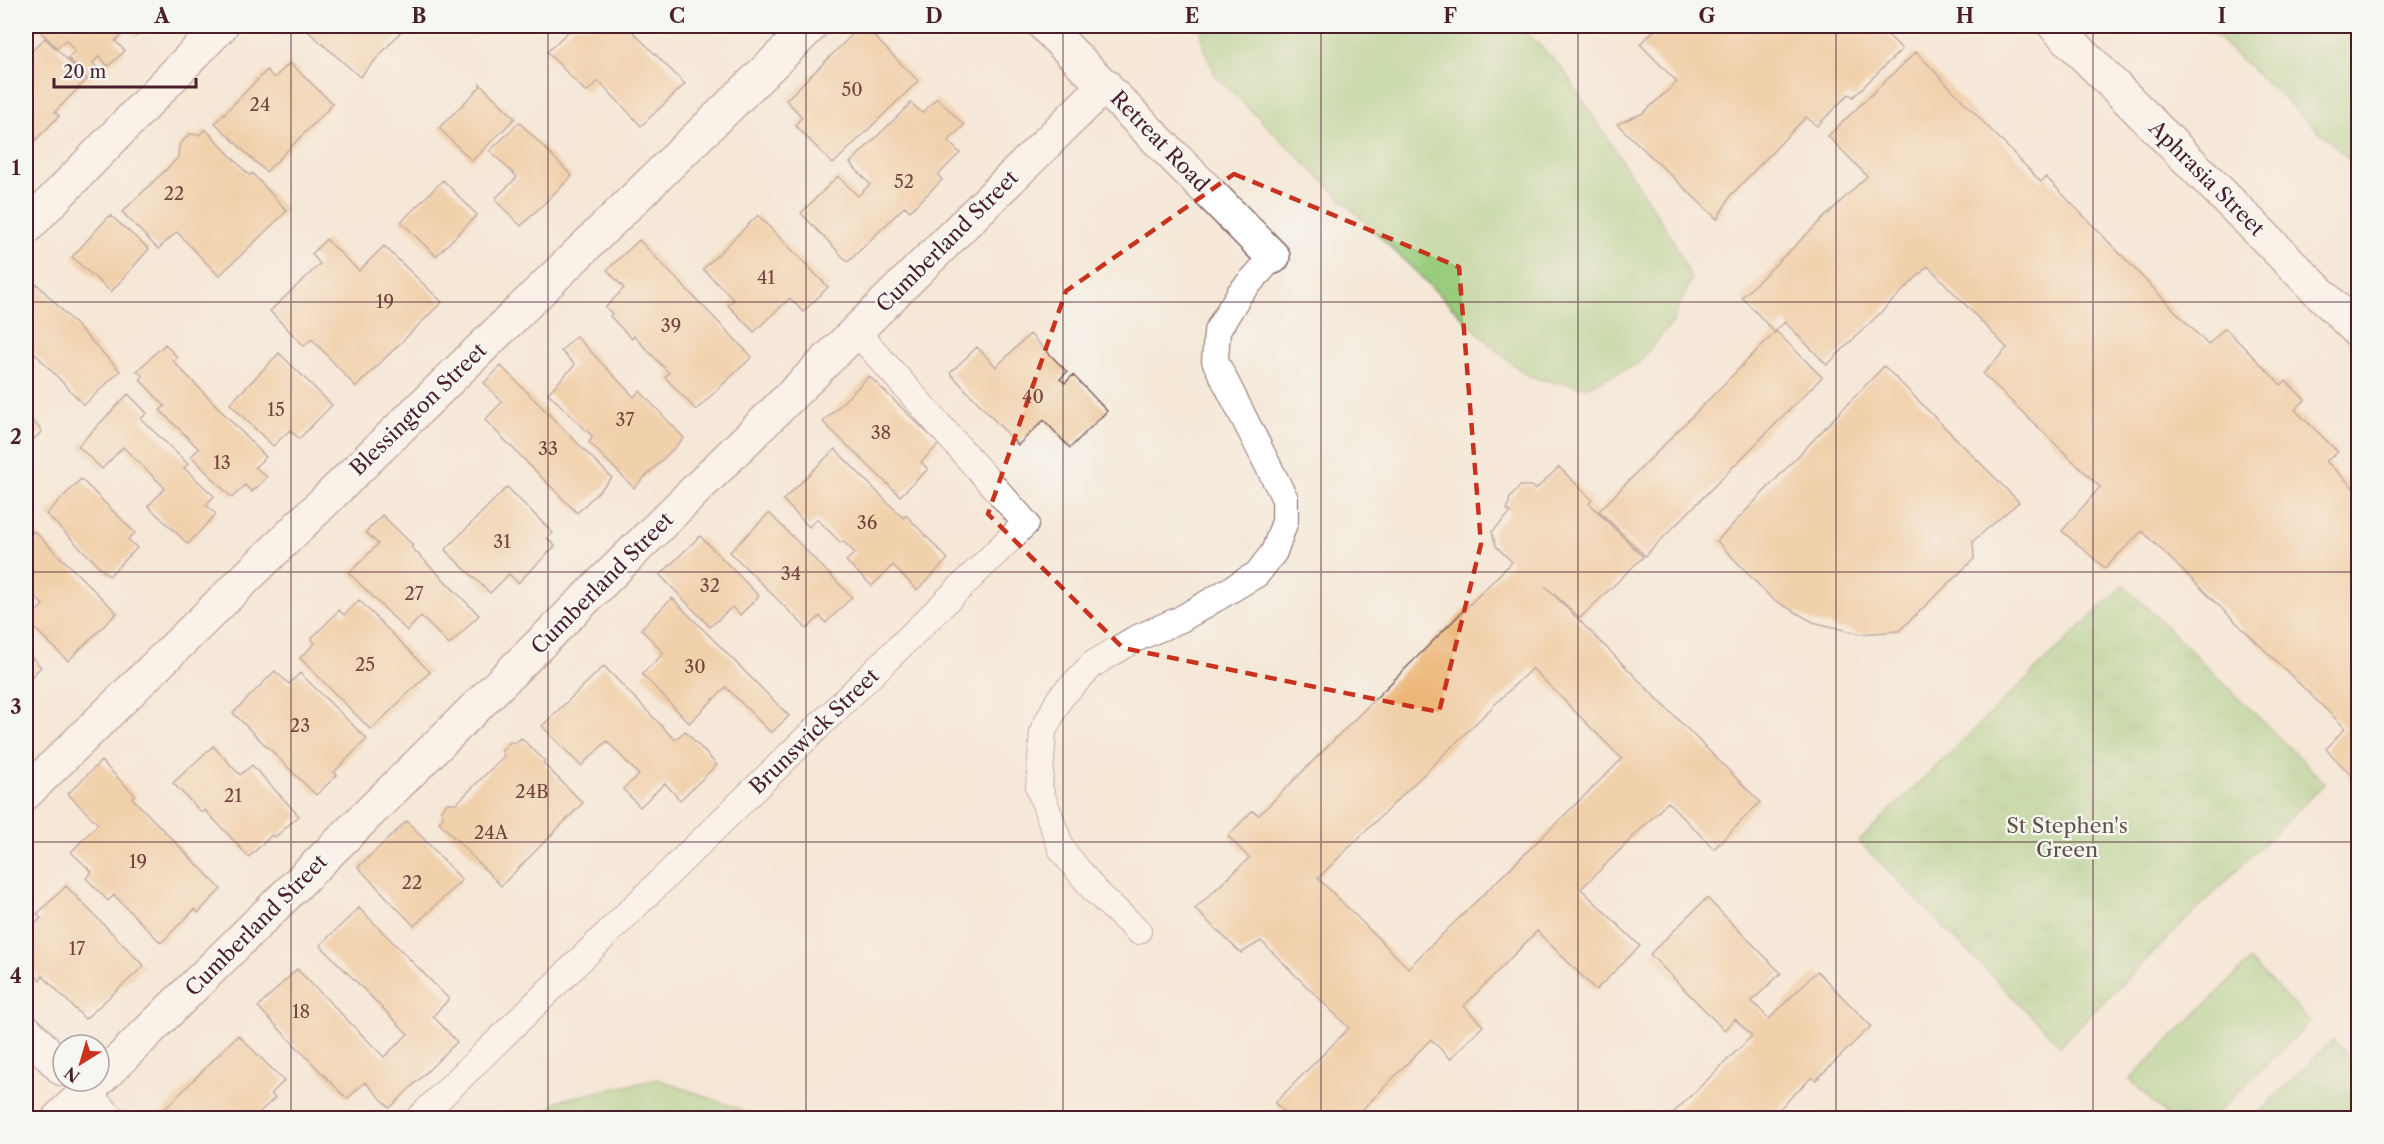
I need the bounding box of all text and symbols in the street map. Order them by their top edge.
text: A [153,4,170,28]
text: B [412,4,427,28]
text: C [669,4,685,28]
text: D [925,4,943,28]
text: E [1185,4,1199,28]
text: F [1443,4,1457,28]
text: G [1699,4,1716,28]
text: H [1956,4,1974,28]
text: I [2218,4,2226,28]
scale bar [54,51,196,89]
text: 20 m [63,61,107,83]
house number: 50 [841,79,863,101]
street label: Retreat Road [1106,85,1215,197]
house number: 24 [250,94,270,116]
street label: Aphrasia Street [2143,114,2270,241]
text: 1 [12,156,21,180]
street label: Cumberland Street [871,164,1024,317]
house number: 52 [894,171,914,193]
house number: 22 [164,183,184,205]
house number: 41 [757,267,775,289]
house number: 19 [376,291,394,313]
house number: 39 [661,315,681,337]
street label: Blessington Street [345,337,492,481]
house number: 40 [1022,386,1044,408]
house number: 15 [267,399,285,421]
house number: 37 [616,409,635,431]
house number: 38 [871,422,891,444]
text: 2 [10,425,22,449]
house number: 33 [538,438,558,460]
house number: 13 [213,452,231,474]
street label: Cumberland Street [526,506,679,659]
house number: 36 [857,512,877,534]
house number: 31 [493,531,511,553]
house number: 34 [781,563,801,585]
house number: 32 [700,575,720,597]
house number: 27 [404,583,424,605]
house number: 25 [355,654,375,676]
house number: 30 [684,656,706,678]
street label: Brunswick Street [744,663,884,799]
text: 3 [10,695,22,719]
house number: 23 [290,715,310,737]
house number: 24B [515,781,549,803]
house number: 21 [224,785,242,807]
park label: St Stephen's Green [2006,813,2128,862]
house number: 24A [474,822,509,844]
street label: Cumberland Street [180,848,333,1001]
house number: 19 [129,851,147,873]
house number: 22 [402,872,422,894]
house number: 17 [69,938,85,960]
text: 4 [10,964,22,988]
house number: 18 [292,1001,310,1023]
north arrow [51,1033,111,1093]
text: N [60,1063,84,1087]

